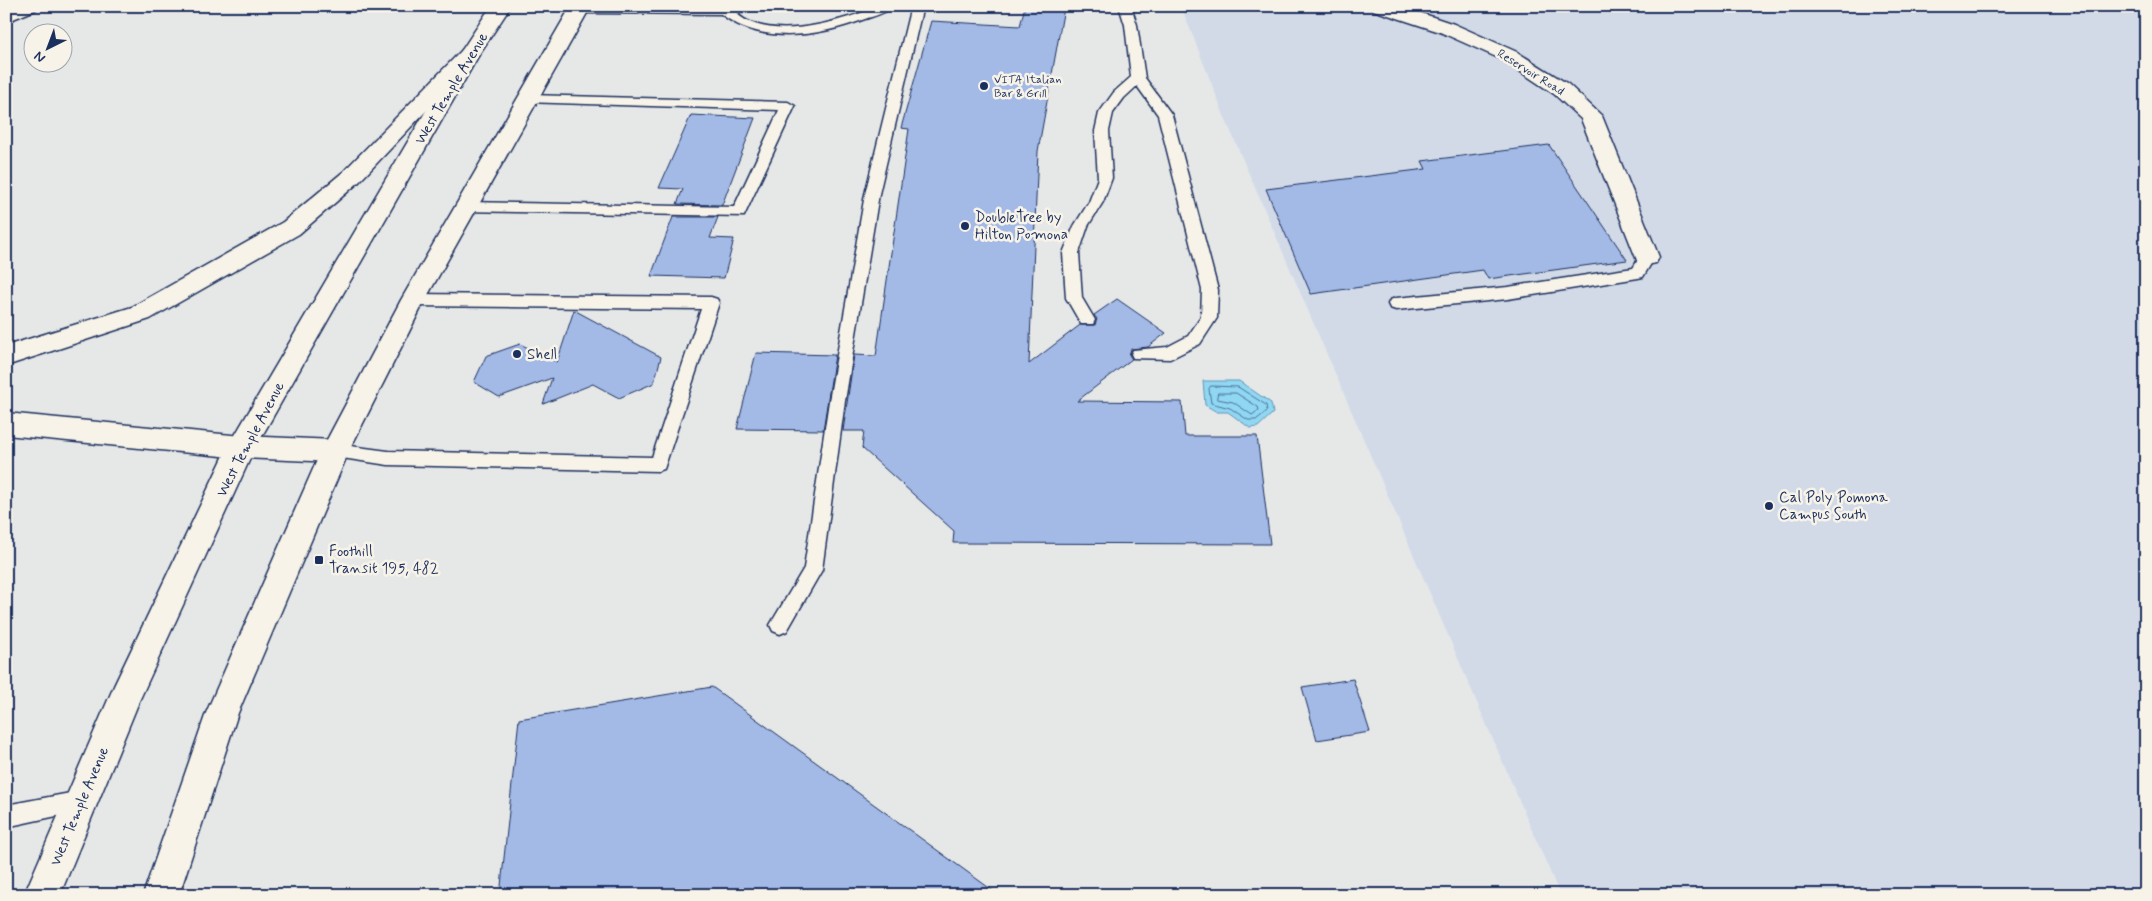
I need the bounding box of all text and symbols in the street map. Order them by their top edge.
north arrow [22,22,72,72]
street label: West Temple Avenue [410,29,493,148]
street label: Reservoir Road [1494,46,1567,100]
text: N [30,47,49,67]
place label: VITA Italian Bar & Grill [994,72,1062,102]
marker: VITA Italian Bar & Grill [978,80,990,92]
place label: DoubleTree by Hilton Pomona [975,208,1068,245]
marker: DoubleTree by Hilton Pomona [959,220,971,232]
place label: Shell [527,345,557,365]
marker: Shell [511,348,523,360]
street label: West Temple Avenue [212,378,290,501]
place label: Cal Poly Pomona Campus South [1779,488,1889,525]
marker: Cal Poly Pomona Campus South [1763,500,1775,512]
place label: Foothill Transit 195, 482 [329,542,439,579]
marker: Foothill Transit 195, 482 [313,554,325,566]
street label: West Temple Avenue [46,744,114,869]

